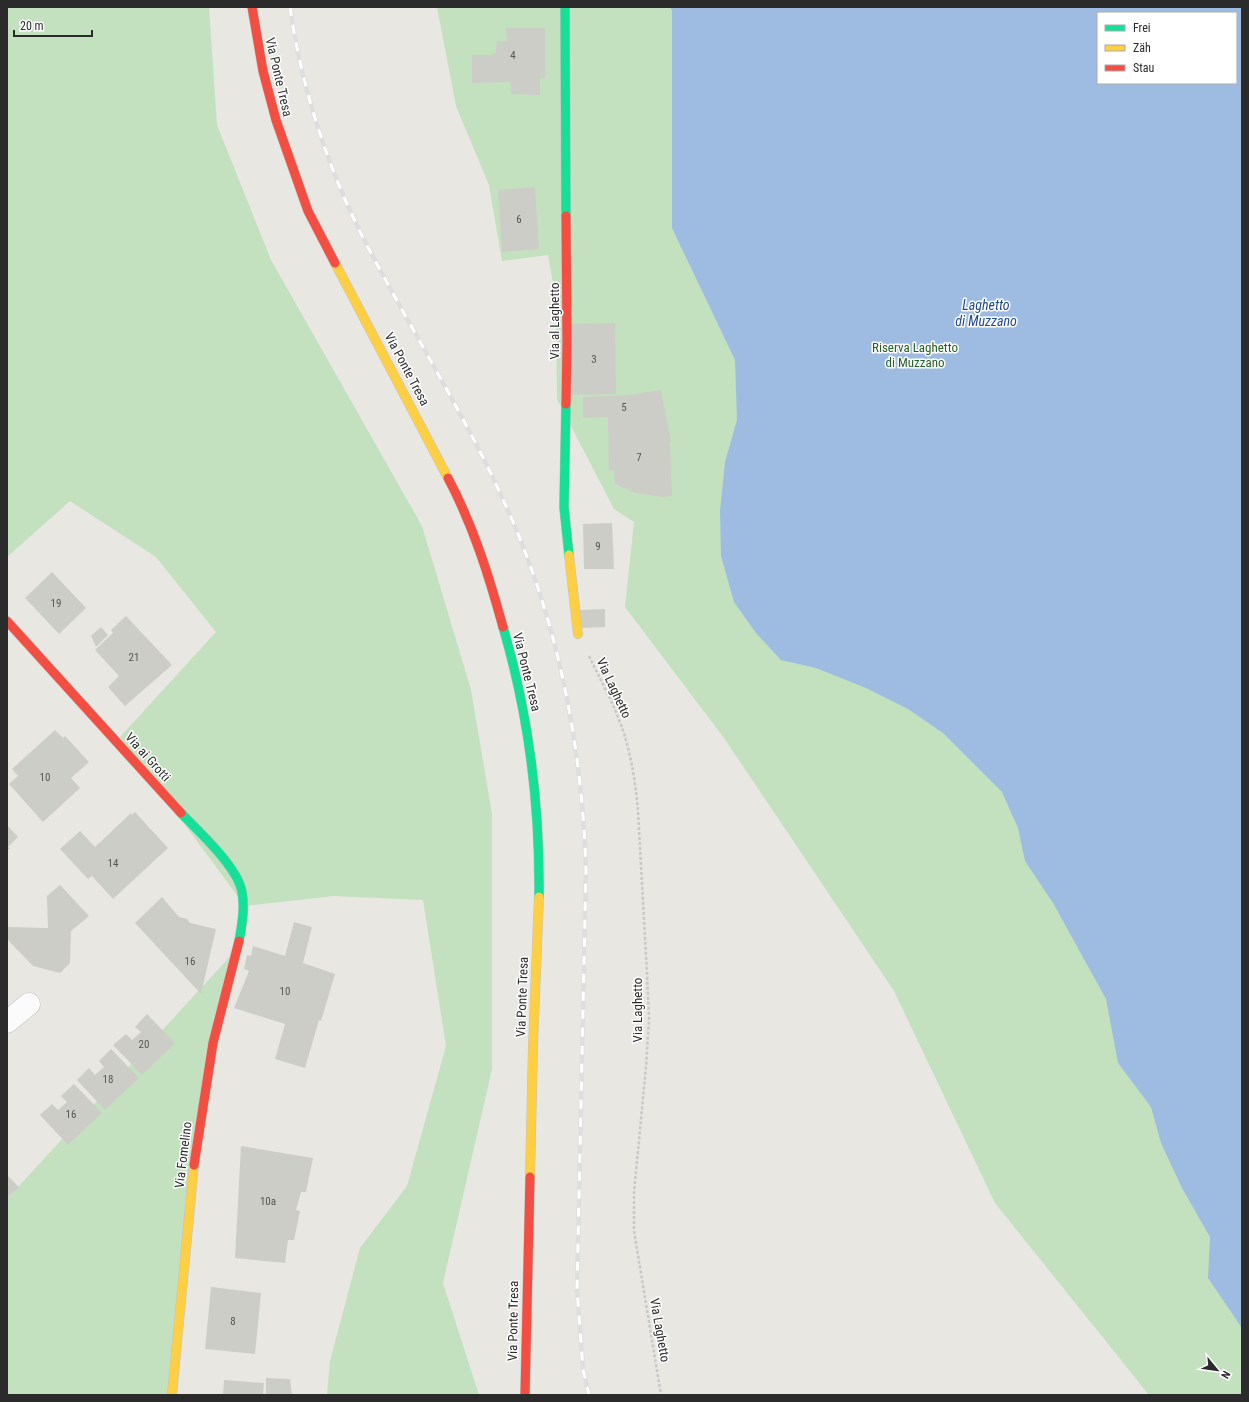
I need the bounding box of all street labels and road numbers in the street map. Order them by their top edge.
street label: Via Ponte Tresa [263,36,295,118]
street label: Via al Laghetto [547,283,562,359]
street label: Via Ponte Tresa [381,330,433,408]
street label: Via Ponte Tresa [510,631,544,713]
street label: Via Laghetto [594,655,634,721]
street label: Via ai Grotti [122,730,174,784]
street label: Via Ponte Tresa [513,957,531,1037]
street label: Via Laghetto [630,978,645,1042]
street label: Via Fomelino [171,1121,195,1189]
street label: Via Ponte Tresa [505,1281,521,1361]
street label: Via Laghetto [647,1297,673,1363]

